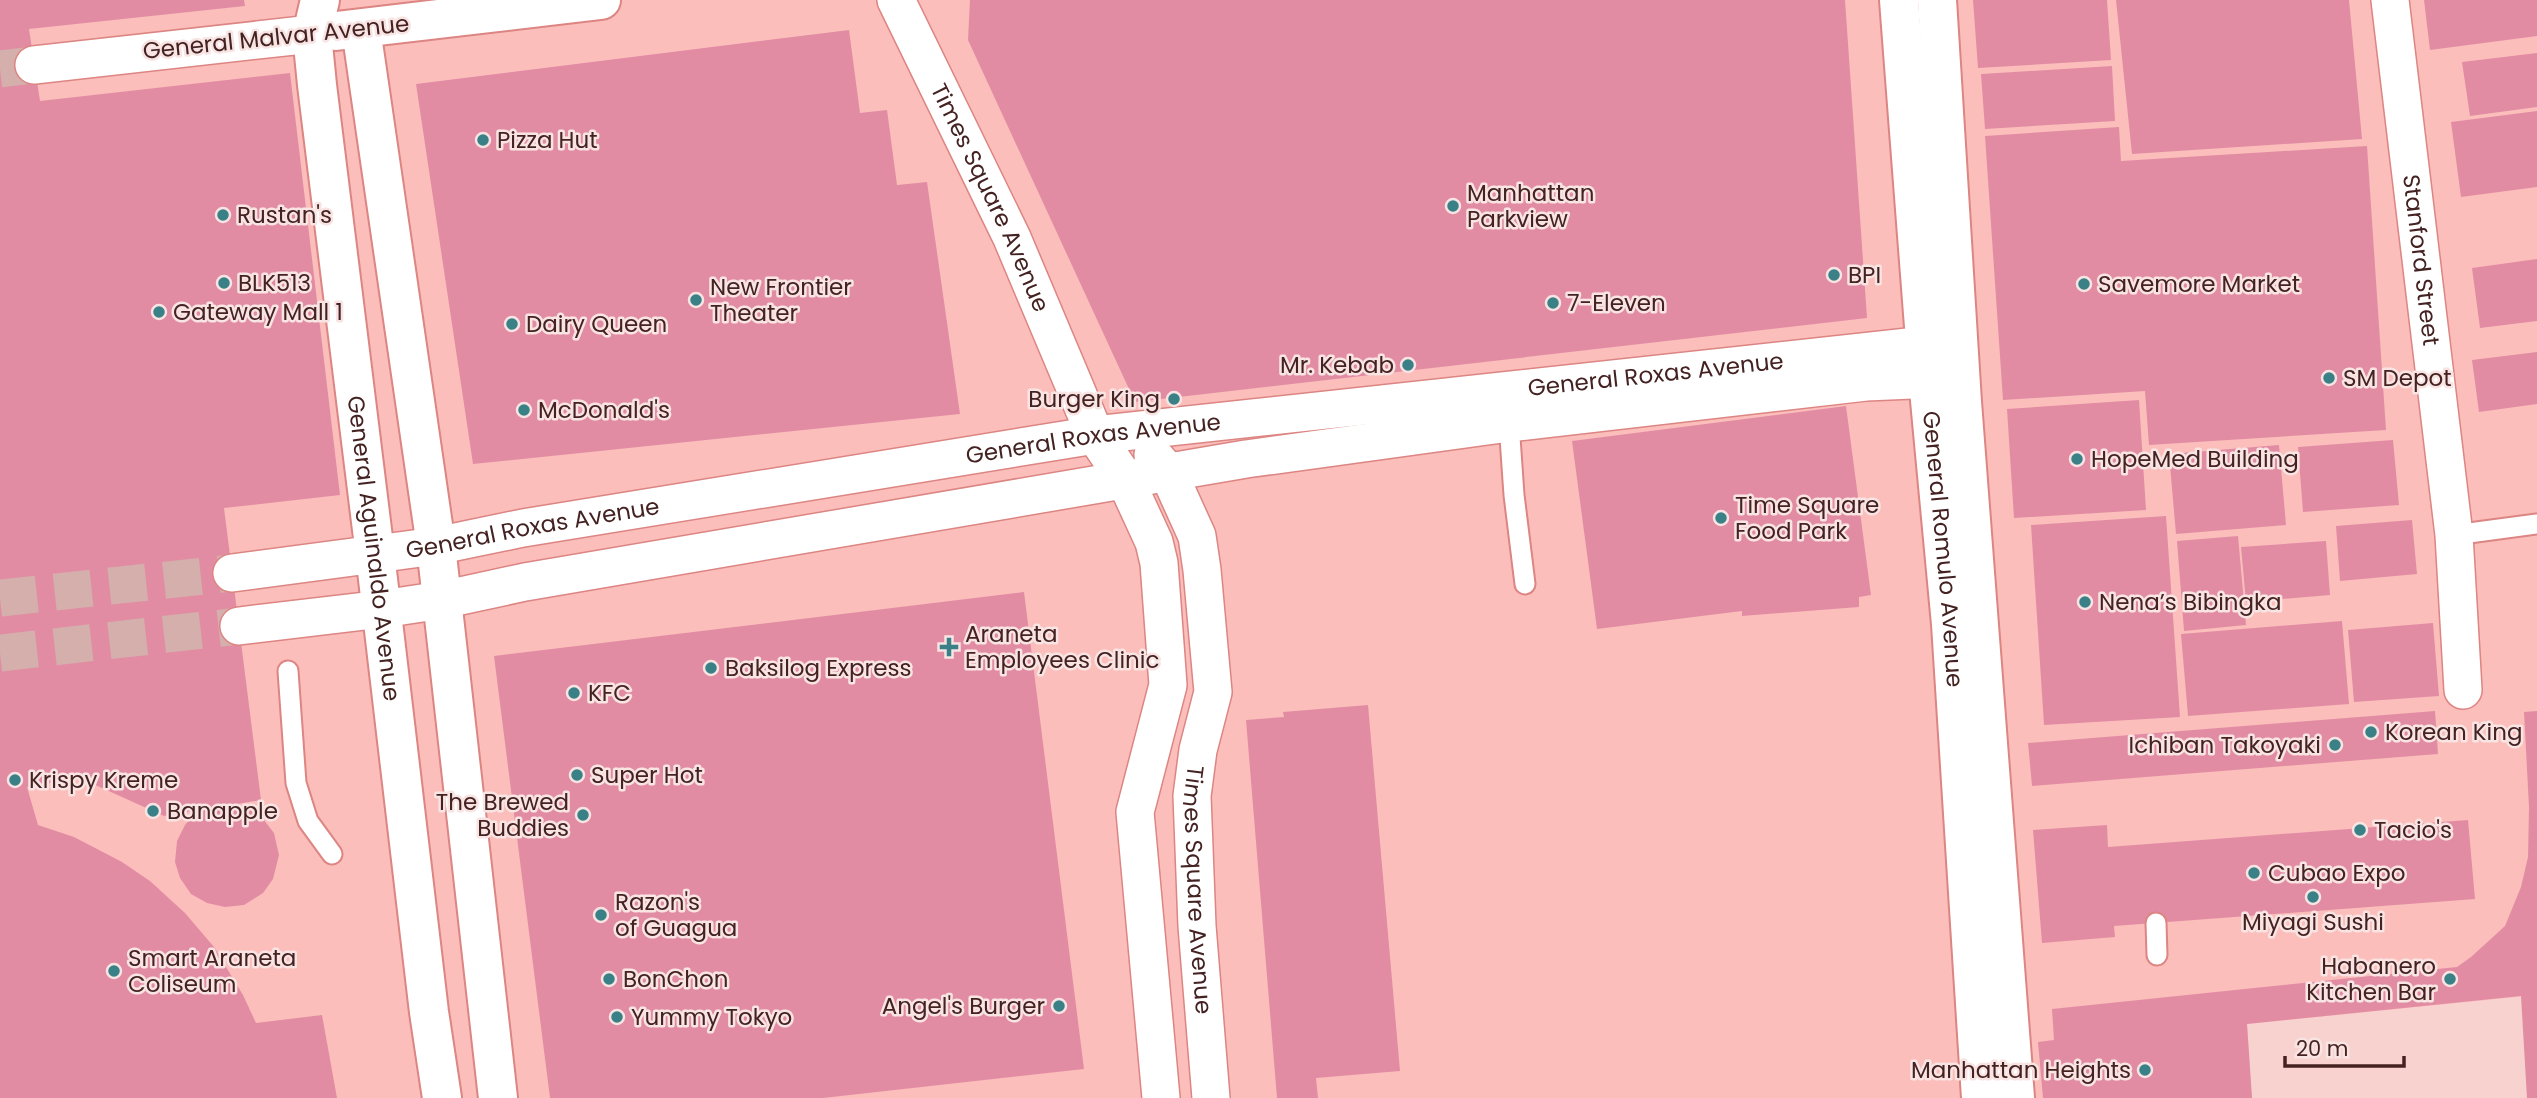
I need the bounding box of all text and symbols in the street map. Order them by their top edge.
street label: General Malvar Avenue [141,7,411,67]
street label: Times Square Avenue [923,78,1057,317]
place label: Pizza Hut [497,124,598,156]
marker: Pizza Hut [475,132,491,148]
street label: Stanford Street [2395,173,2447,348]
place label: Manhattan Parkview [1467,177,1594,235]
marker: Manhattan Parkview [1445,198,1461,214]
place label: Rustan's [237,199,332,231]
marker: Rustan's [215,207,231,223]
place label: BPI [1848,259,1881,291]
place label: BLK513 [238,267,311,299]
marker: BPI [1826,267,1842,283]
place label: Savemore Market [2098,268,2300,300]
place label: New Frontier Theater [710,271,852,329]
marker: BLK513 [216,275,232,291]
marker: Savemore Market [2076,276,2092,292]
place label: 7-Eleven [1567,287,1666,319]
marker: New Frontier Theater [688,292,704,308]
marker: 7-Eleven [1545,295,1561,311]
place label: Gateway Mall 1 [173,296,343,328]
marker: Gateway Mall 1 [151,304,167,320]
place label: Dairy Queen [526,308,667,340]
marker: Dairy Queen [504,316,520,332]
street label: General Roxas Avenue [1526,345,1785,404]
place label: Mr. Kebab [1280,349,1394,381]
marker: Mr. Kebab [1400,357,1416,373]
place label: SM Depot [2343,362,2452,394]
marker: SM Depot [2321,370,2337,386]
place label: Burger King [1028,383,1160,415]
marker: Burger King [1166,391,1182,407]
street label: General Aguinaldo Avenue [340,394,408,703]
place label: McDonald's [538,394,670,426]
marker: McDonald's [516,402,532,418]
street label: General Roxas Avenue [963,405,1222,472]
street label: General Romulo Avenue [1915,410,1971,688]
place label: HopeMed Building [2091,443,2299,475]
marker: HopeMed Building [2069,451,2085,467]
place label: Time Square Food Park [1735,489,1879,547]
street label: General Roxas Avenue [404,490,662,566]
marker: Time Square Food Park [1713,510,1729,526]
place label: Nena’s Bibingka [2099,586,2282,618]
marker: Nena’s Bibingka [2077,594,2093,610]
place label: Araneta Employees Clinic [965,618,1159,676]
marker: Araneta Employees Clinic [939,637,959,657]
place label: Baksilog Express [725,652,911,684]
marker: Baksilog Express [703,660,719,676]
place label: KFC [588,677,631,709]
marker: KFC [566,685,582,701]
place label: Korean King [2385,716,2522,748]
marker: Korean King [2363,724,2379,740]
place label: Ichiban Takoyaki [2128,729,2321,761]
marker: Ichiban Takoyaki [2327,737,2343,753]
place label: Super Hot [591,759,703,791]
place label: Krispy Kreme [29,764,178,796]
street label: Times Square Avenue [1175,764,1220,1015]
marker: Super Hot [569,767,585,783]
marker: Krispy Kreme [7,772,23,788]
place label: The Brewed Buddies [436,786,569,844]
place label: Banapple [167,795,278,827]
marker: Banapple [145,803,161,819]
marker: The Brewed Buddies [575,807,591,823]
place label: Tacio's [2374,814,2452,846]
marker: Tacio's [2352,822,2368,838]
place label: Cubao Expo [2268,857,2406,889]
marker: Cubao Expo [2246,865,2262,881]
place label: Razon's of Guagua [615,886,737,944]
marker: Miyagi Sushi [2305,889,2321,905]
place label: Miyagi Sushi [2242,906,2384,938]
marker: Razon's of Guagua [593,907,609,923]
place label: Smart Araneta Coliseum [128,942,296,1000]
place label: Habanero Kitchen Bar [2306,950,2436,1008]
marker: Smart Araneta Coliseum [106,963,122,979]
place label: BonChon [623,963,728,995]
marker: BonChon [601,971,617,987]
marker: Habanero Kitchen Bar [2442,971,2458,987]
place label: Angel's Burger [882,990,1045,1022]
marker: Angel's Burger [1051,998,1067,1014]
place label: Yummy Tokyo [631,1001,792,1033]
marker: Yummy Tokyo [609,1009,625,1025]
scale bar [2285,1024,2404,1068]
text: 20 m [2296,1034,2349,1063]
place label: Manhattan Heights [1911,1054,2131,1086]
marker: Manhattan Heights [2137,1062,2153,1078]

